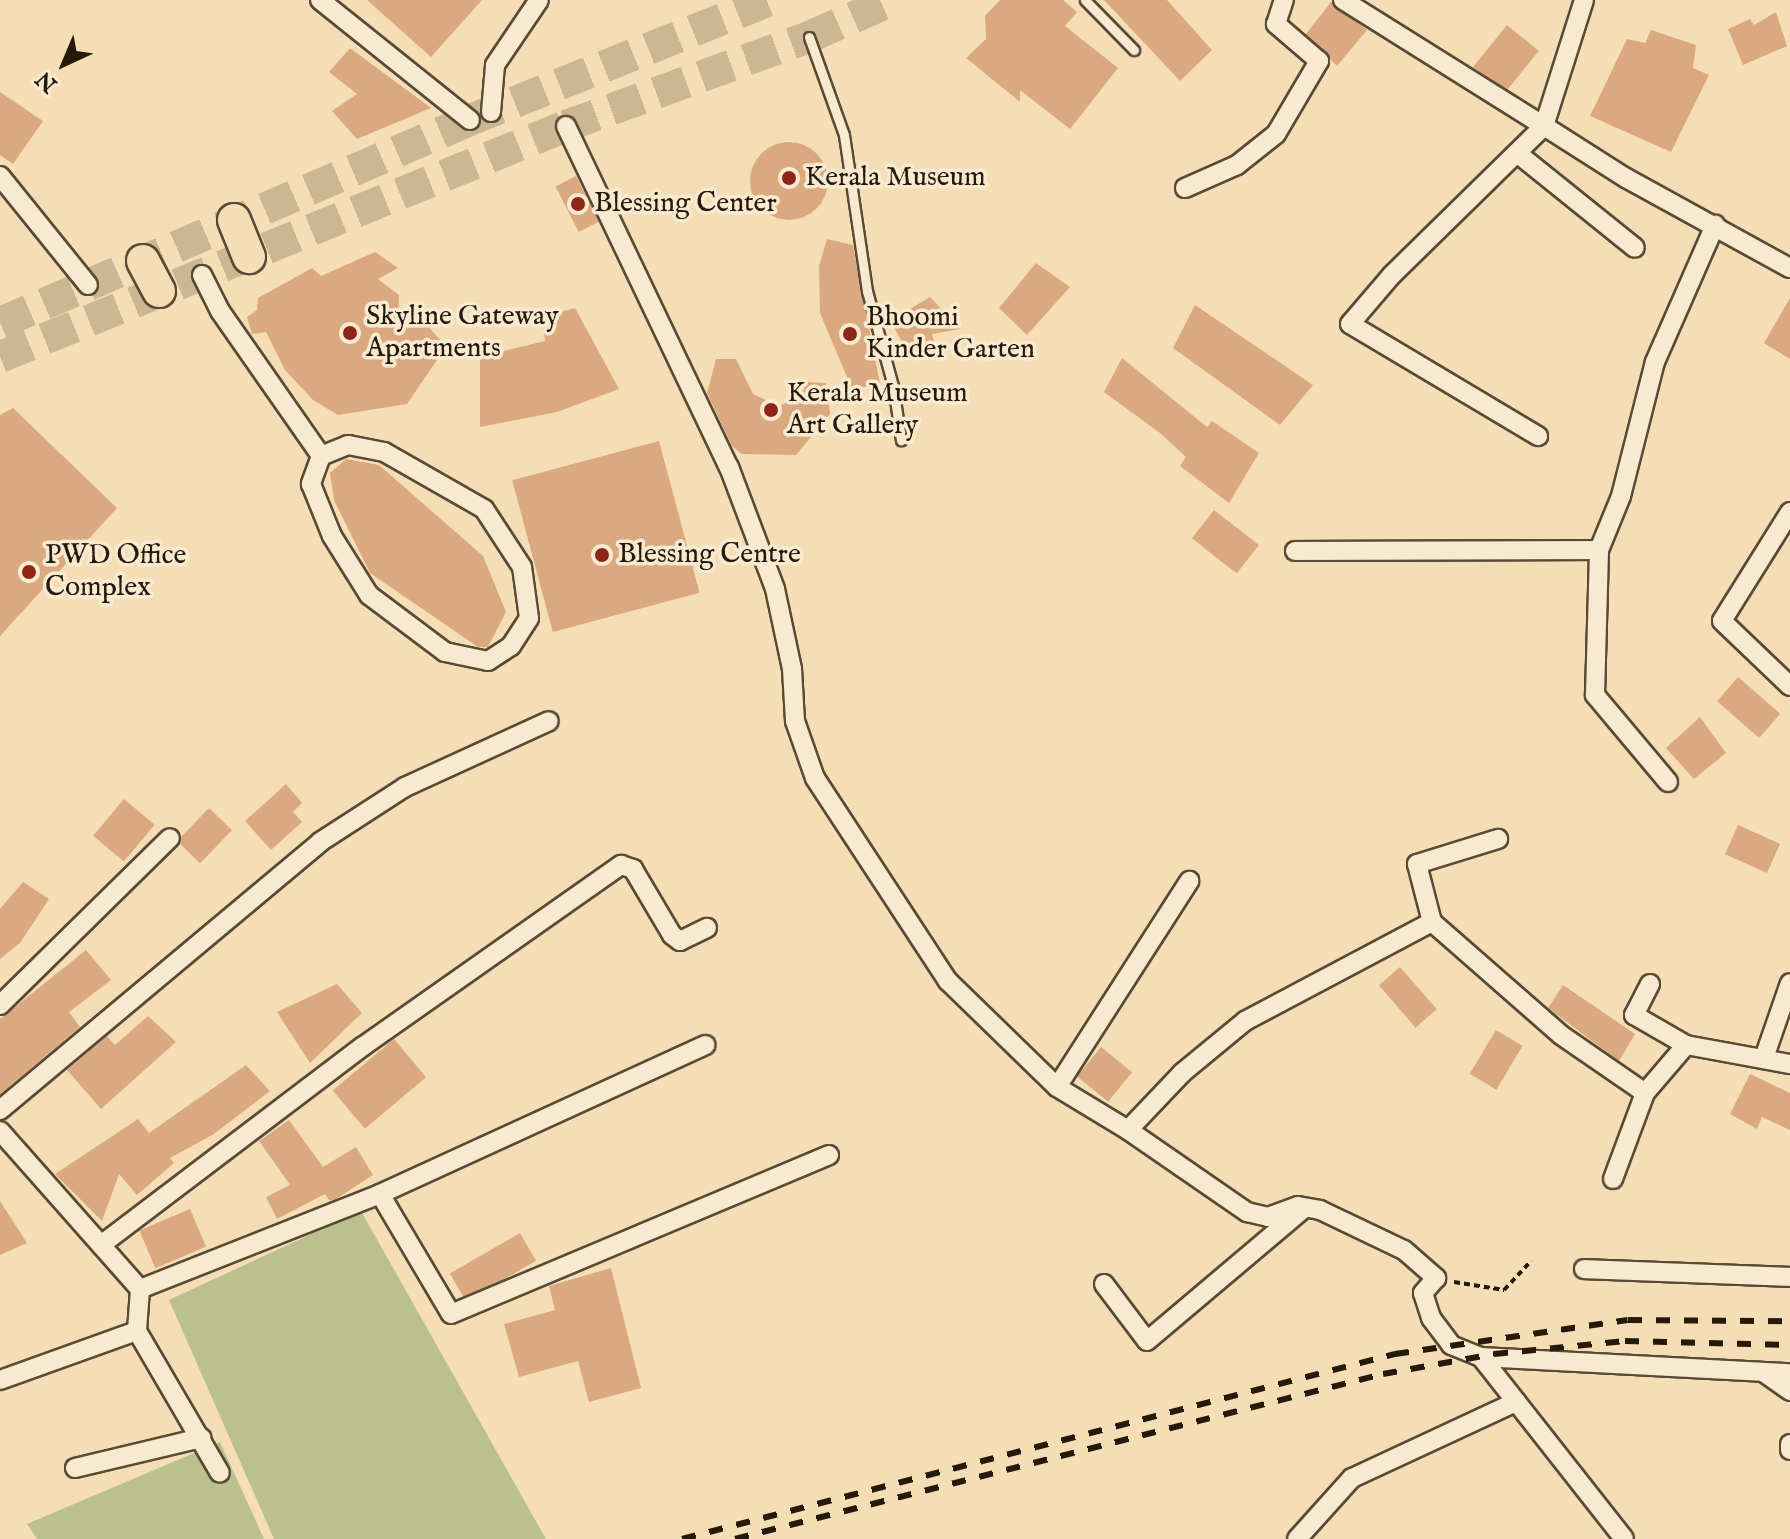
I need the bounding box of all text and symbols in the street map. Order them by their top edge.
north arrow [24,24,104,104]
text: N [31,65,64,98]
place label: Kerala Museum [805,161,986,195]
marker: Kerala Museum [780,169,798,187]
place label: Blessing Center [594,187,777,221]
marker: Blessing Center [569,195,587,213]
place label: Skyline Gateway Apartments [366,300,559,366]
place label: Bhoomi Kinder Garten [866,301,1035,367]
marker: Skyline Gateway Apartments [341,324,359,342]
marker: Bhoomi Kinder Garten [841,325,859,343]
place label: Kerala Museum Art Gallery [787,377,968,443]
marker: Kerala Museum Art Gallery [762,401,780,419]
place label: Blessing Centre [618,538,801,572]
place label: PWD Office Complex [45,539,186,605]
marker: Blessing Centre [593,546,611,564]
marker: PWD Office Complex [20,563,38,581]

